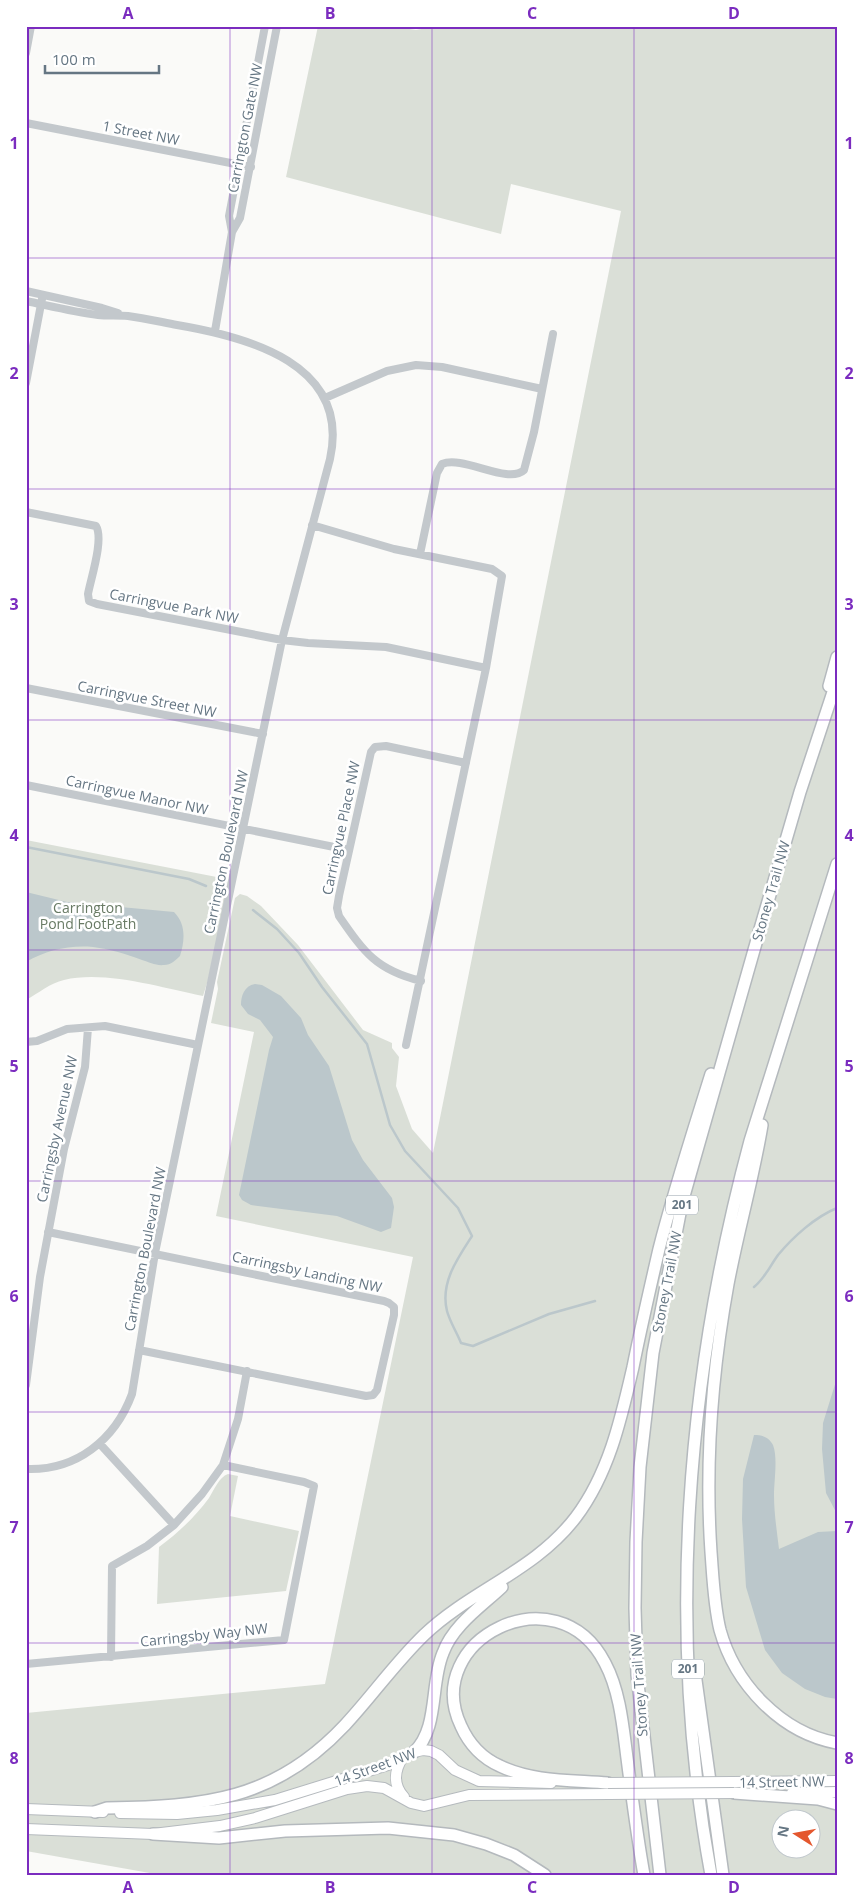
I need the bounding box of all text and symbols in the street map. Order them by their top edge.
text: A [122,2,134,24]
text: B [325,2,335,24]
text: C [527,2,537,24]
text: D [728,2,740,24]
scale bar [45,42,159,74]
text: 100 m [52,49,96,69]
street label: Carrington Gate NW [223,62,266,194]
street label: 1 Street NW [101,116,181,149]
text: 1 [9,132,19,154]
text: 1 [844,132,854,154]
text: 2 [9,362,19,384]
text: 2 [844,362,854,384]
street label: Carringvue Park NW [108,584,240,627]
text: 3 [9,593,19,615]
text: 3 [844,593,854,615]
street label: Carringvue Street NW [76,676,218,721]
street label: Carringvue Place NW [317,759,364,897]
street label: Carrington Boulevard NW [199,768,252,936]
street label: Carringvue Manor NW [64,770,210,819]
text: 4 [9,824,19,846]
text: 4 [844,824,854,846]
street label: Stoney Trail NW [747,838,794,943]
park label: Carrington Pond FootPath [40,898,136,933]
street label: Carringsby Avenue NW [32,1054,81,1204]
text: 5 [9,1055,19,1077]
text: 5 [844,1055,854,1077]
street label: Carrington Boulevard NW [119,1165,170,1333]
road number: 201 [666,1196,698,1214]
street label: Stoney Trail NW [647,1229,686,1335]
street label: Carringsby Landing NW [230,1246,384,1297]
text: 6 [9,1285,19,1307]
text: 6 [844,1285,854,1307]
text: 7 [9,1516,19,1538]
text: 7 [844,1516,854,1538]
street label: Carringsby Way NW [139,1618,269,1651]
street label: Stoney Trail NW [625,1633,652,1737]
road number: 201 [672,1660,704,1678]
street label: 14 Street NW [331,1743,418,1790]
text: 8 [9,1747,19,1769]
text: 8 [844,1747,854,1769]
street label: 14 Street NW [739,1771,825,1792]
north arrow [770,1808,820,1858]
text: N [772,1824,793,1839]
text: A [122,1876,134,1898]
text: B [325,1876,335,1898]
text: C [527,1876,537,1898]
text: D [728,1876,740,1898]

